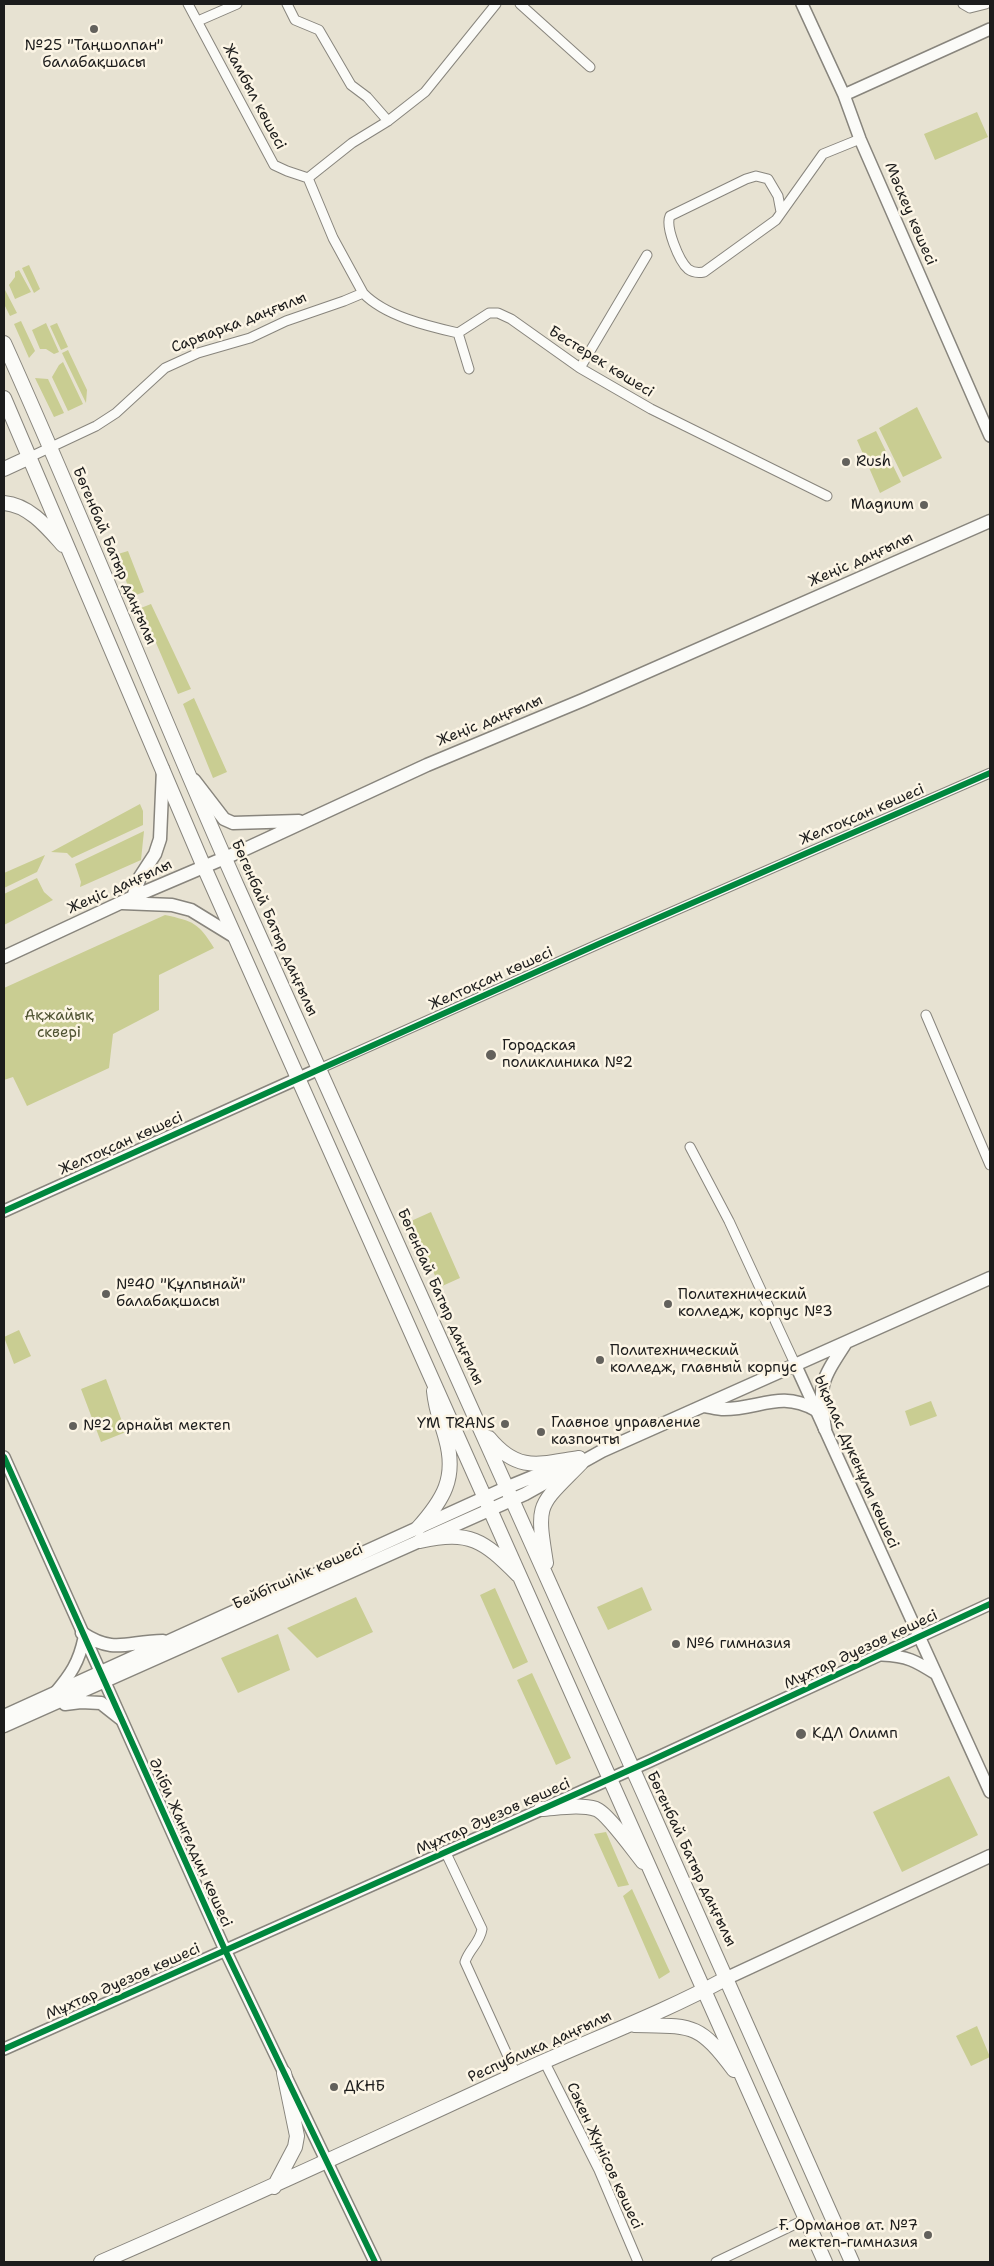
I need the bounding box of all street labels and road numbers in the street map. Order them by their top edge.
street label: Жамбыл көшесі [219,41,289,153]
street label: Мәскеу көшесі [880,160,940,268]
street label: Сарыарқа даңғылы [169,289,309,357]
street label: Бестерек көшесі [545,322,657,402]
street label: Бөгенбай Батыр даңғылы [68,464,160,648]
street label: Жеңіс даңғылы [806,529,916,591]
street label: Жеңіс даңғылы [434,692,546,750]
street label: Желтоқсан көшесі [797,781,927,849]
street label: Бөгенбай Батыр даңғылы [227,837,321,1019]
street label: Жеңіс даңғылы [65,856,175,918]
street label: Желтоқсан көшесі [426,944,556,1014]
street label: Желтоқсан көшесі [56,1109,186,1179]
street label: Бөгенбай Батыр даңғылы [393,1206,487,1388]
street label: Ықылас Дүкенұлы көшесі [810,1373,902,1551]
street label: Бейбітшілік көшесі [230,1540,366,1614]
street label: Мұхтар Әуезов көшесі [781,1606,941,1694]
street label: Әліби Жангелдин көшесі [145,1756,235,1930]
street label: Бөгенбай Батыр даңғылы [642,1769,740,1949]
street label: Мұхтар Әуезов көшесі [413,1775,573,1859]
street label: Мұхтар Әуезов көшесі [43,1940,203,2024]
street label: Республика даңғылы [465,2007,615,2087]
street label: Сәкен Жүнісов көшесі [562,2080,646,2232]

